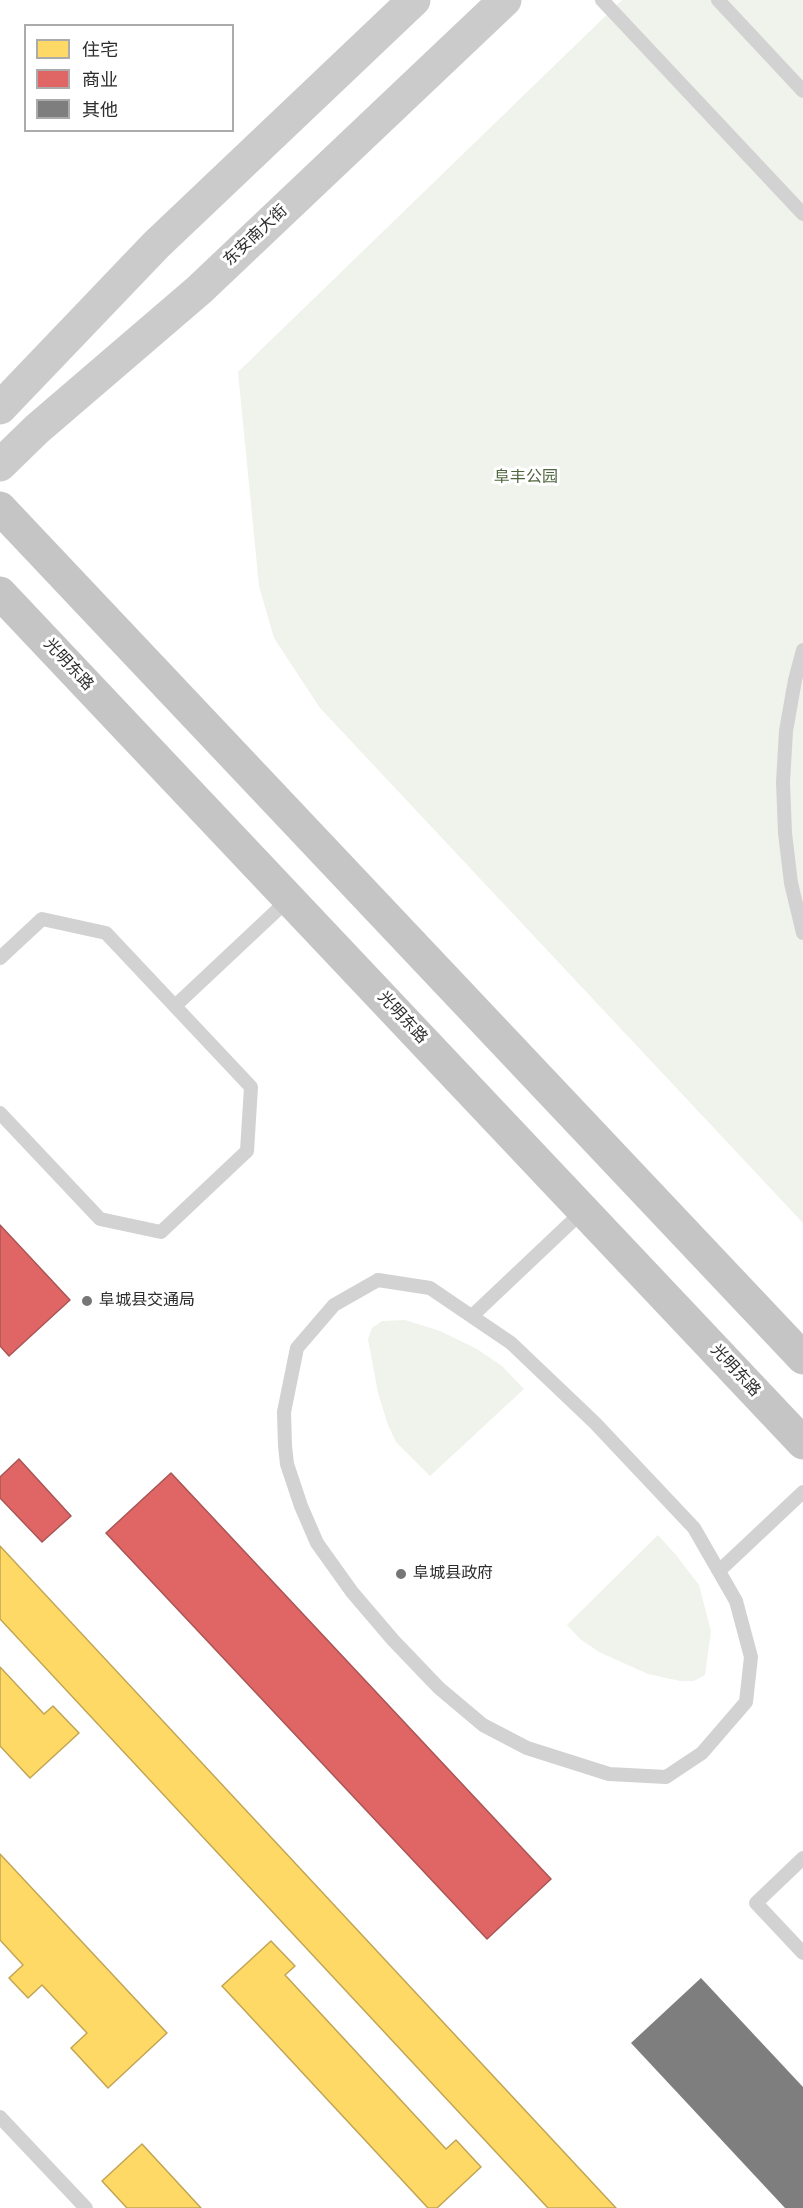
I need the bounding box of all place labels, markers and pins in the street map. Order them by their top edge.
place label: 阜城县交通局 [99,1291,195,1311]
marker: 阜城县交通局 [80,1294,94,1308]
place label: 阜城县政府 [413,1564,493,1584]
marker: 阜城县政府 [394,1567,408,1581]

